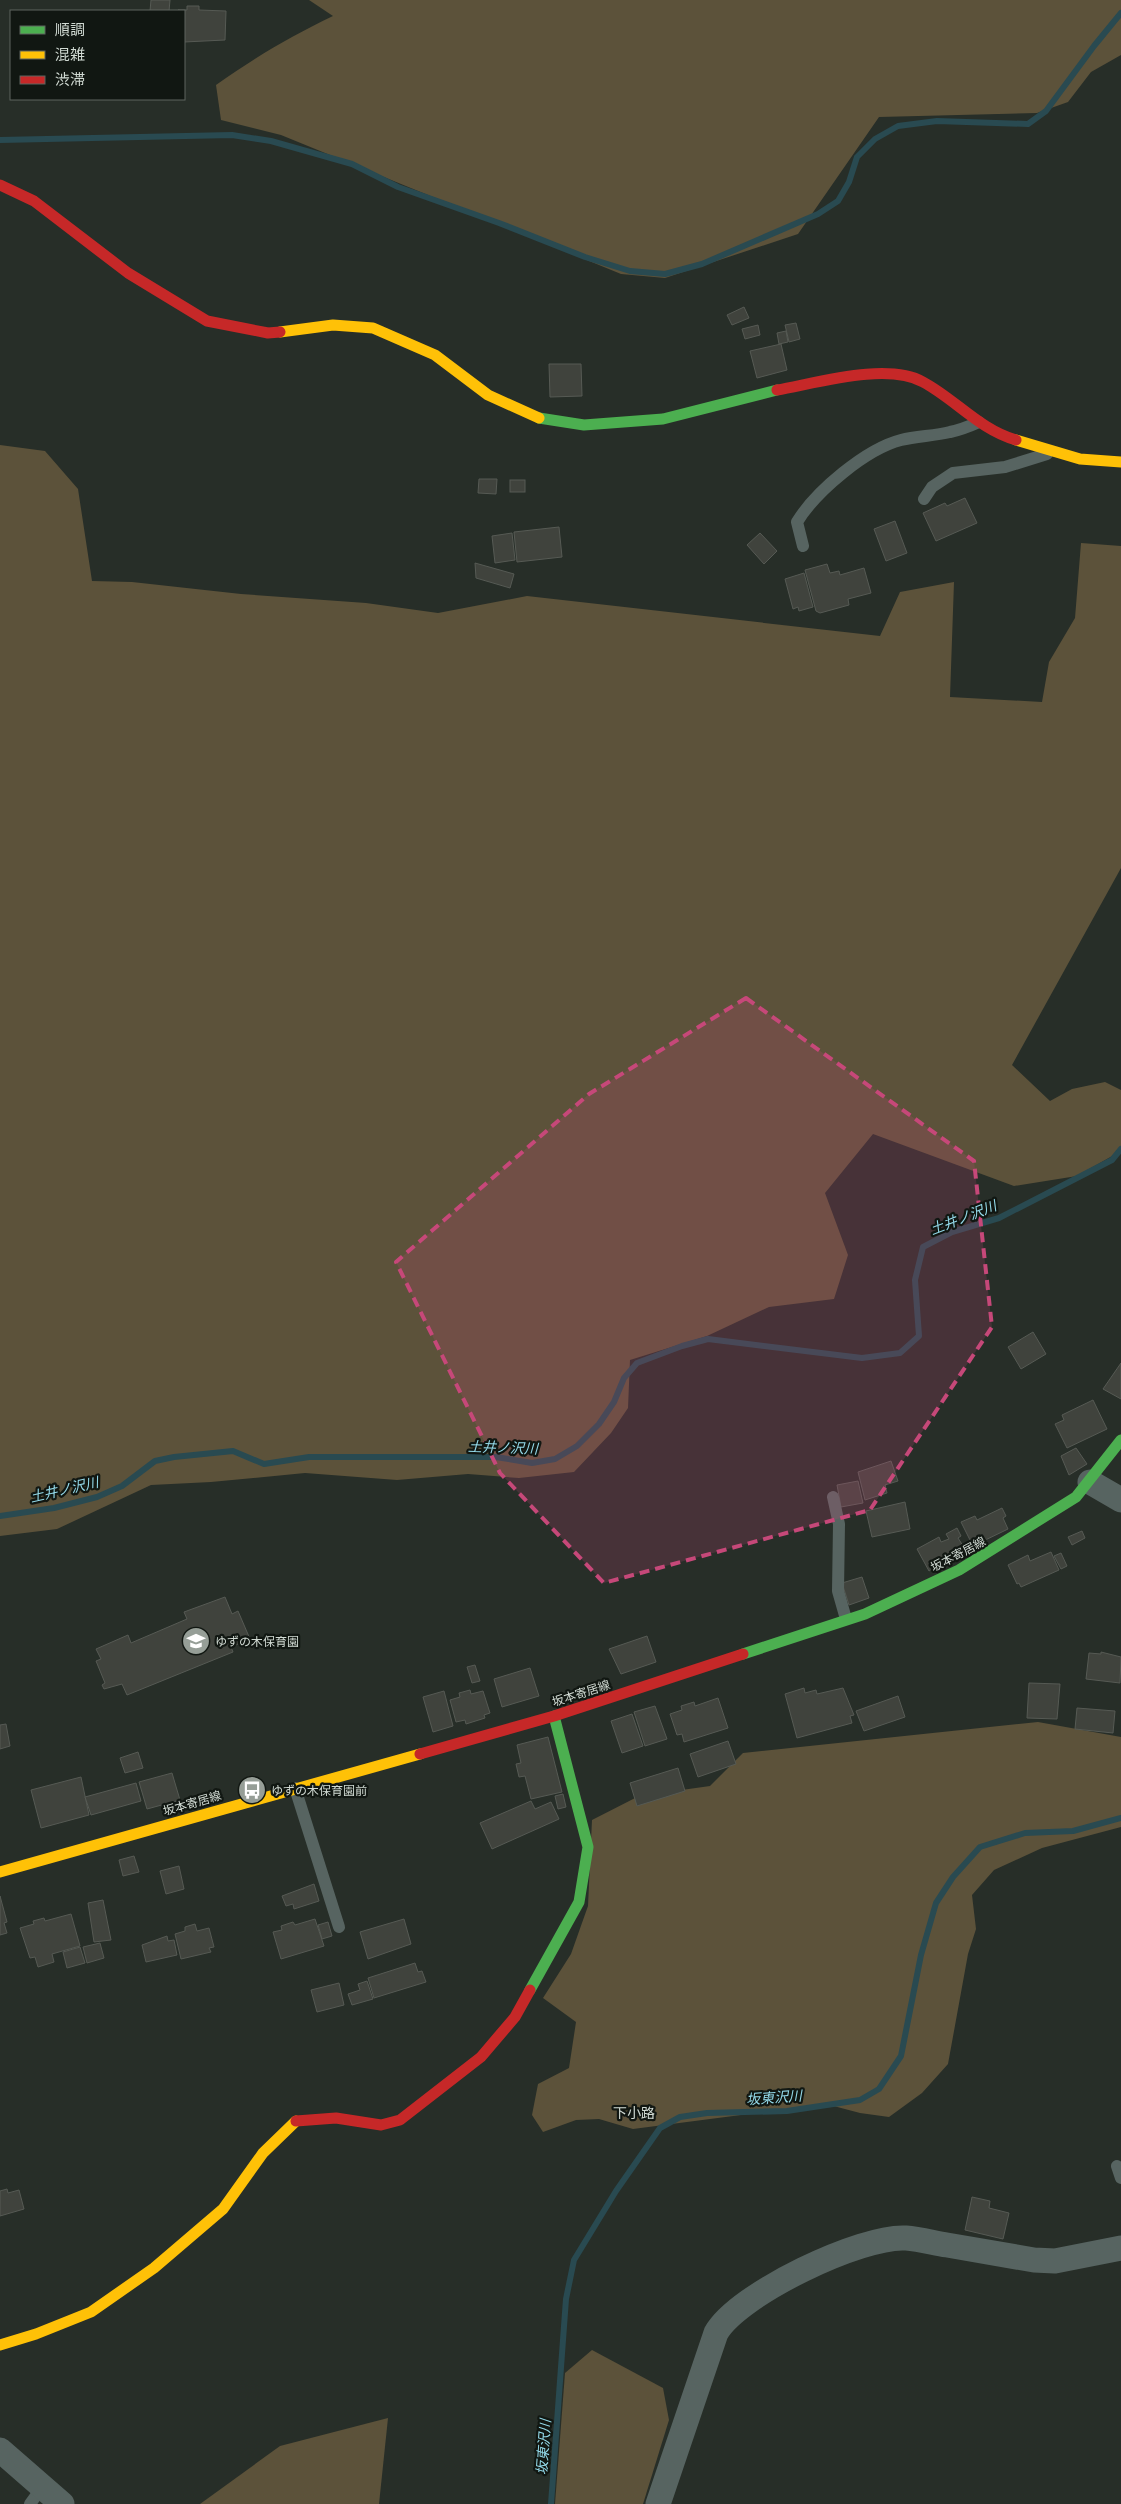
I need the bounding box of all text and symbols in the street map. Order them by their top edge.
legend [10,10,185,100]
text: 順調 [55,19,85,39]
text: 混雑 [55,44,85,64]
text: 渋滞 [55,69,85,89]
water label: 土井ノ沢川 [927,1195,1001,1238]
water label: 土井ノ沢川 [468,1436,540,1458]
water label: 土井ノ沢川 [28,1471,102,1506]
street label: 坂本寄居線 [928,1532,988,1576]
school or university icon: ゆずの木保育園 [181,1626,211,1656]
place label: ゆずの木保育園 [215,1633,299,1650]
street label: 坂本寄居線 [550,1676,612,1710]
bus stop icon: ゆずの木保育園前 [237,1775,267,1805]
place label: ゆずの木保育園前 [271,1782,367,1799]
street label: 坂本寄居線 [161,1787,223,1819]
water label: 坂東沢川 [745,2085,805,2108]
district label: 下小路 [613,2103,655,2122]
water label: 坂東沢川 [532,2416,555,2476]

